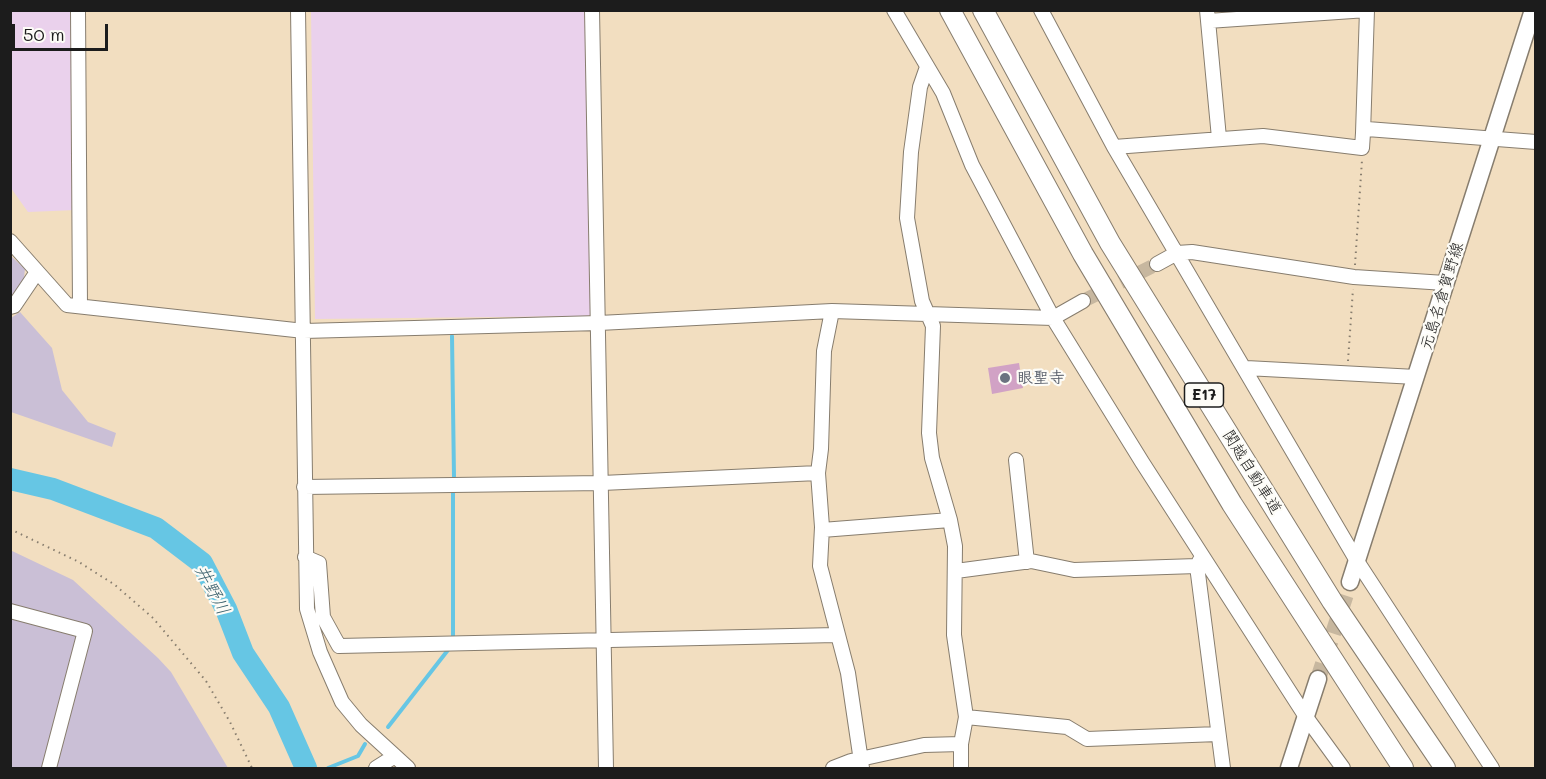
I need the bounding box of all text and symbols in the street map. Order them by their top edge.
scale bar [15,12,111,50]
text: 50 m [23,22,65,46]
street label: 元島名倉賀野線 [1416,240,1468,352]
place label: 眼聖寺 [1017,368,1065,388]
marker: 眼聖寺 [998,371,1012,385]
road number: E17 [1184,383,1224,407]
street label: 関越自動車道 [1218,426,1286,518]
water label: 井野川 [190,561,234,619]

